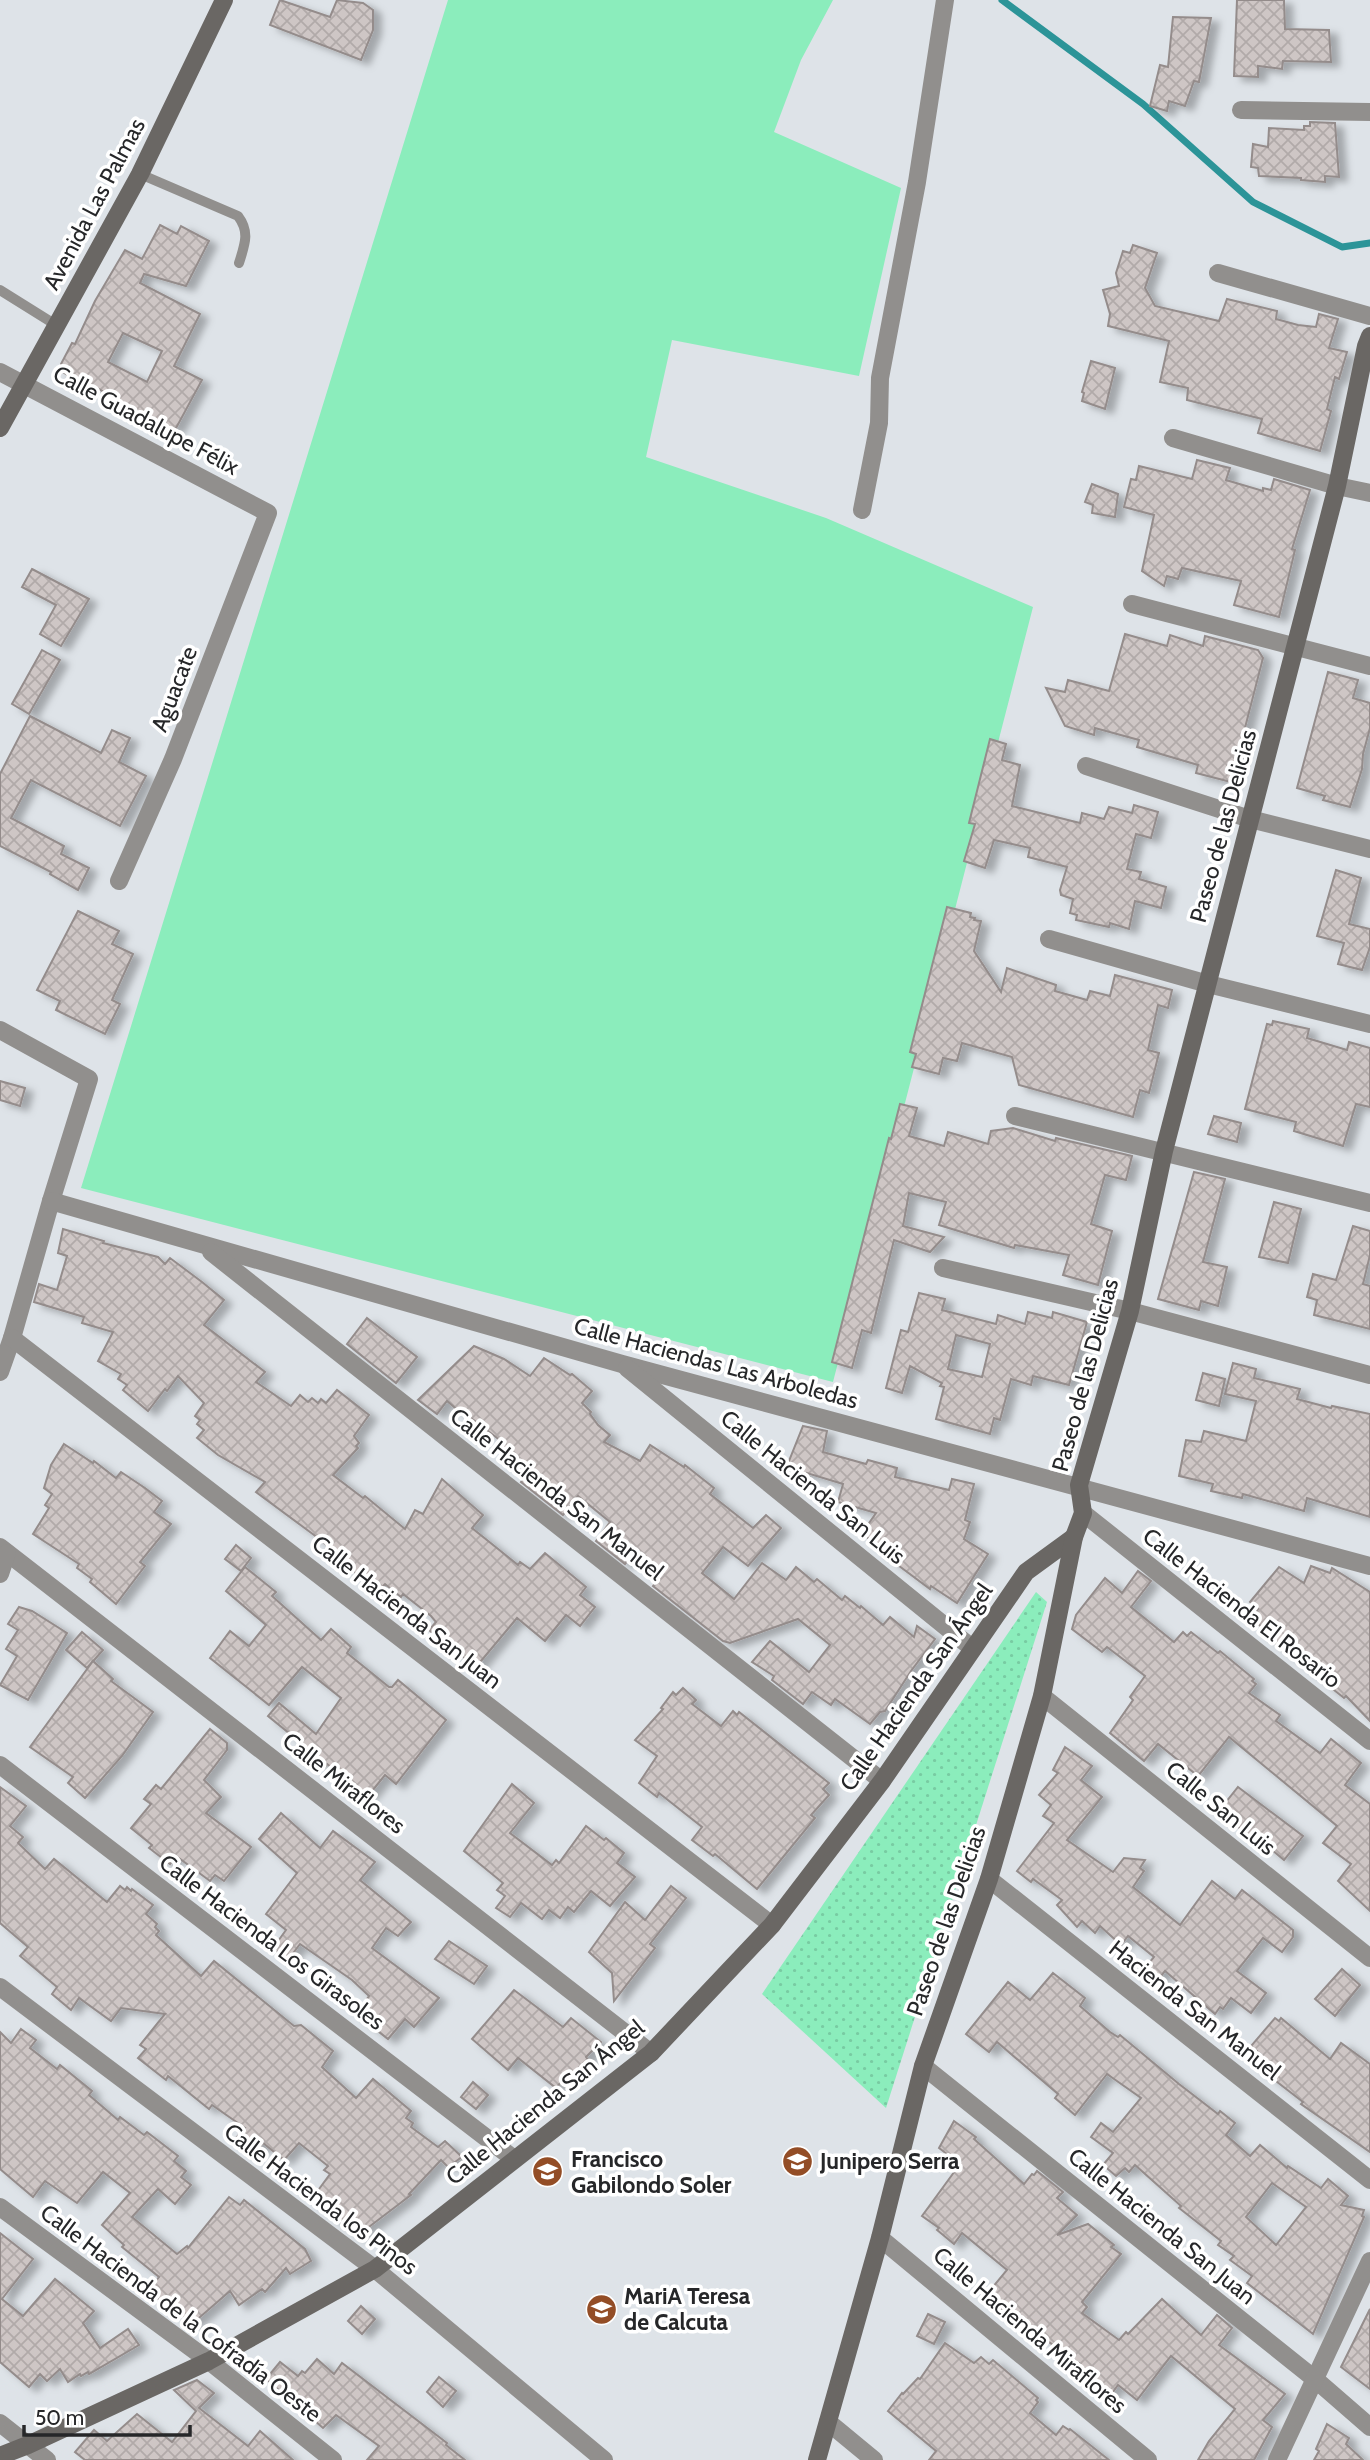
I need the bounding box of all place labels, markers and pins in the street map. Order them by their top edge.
school or university icon: Junipero Serra [780,2144,814,2178]
place label: Francisco Gabilondo Soler [571,2145,732,2199]
place label: Junipero Serra [819,2147,960,2175]
school or university icon: Francisco Gabilondo Soler [531,2155,565,2189]
place label: MariA Teresa de Calcuta [624,2282,751,2336]
school or university icon: MariA Teresa de Calcuta [584,2292,618,2326]

